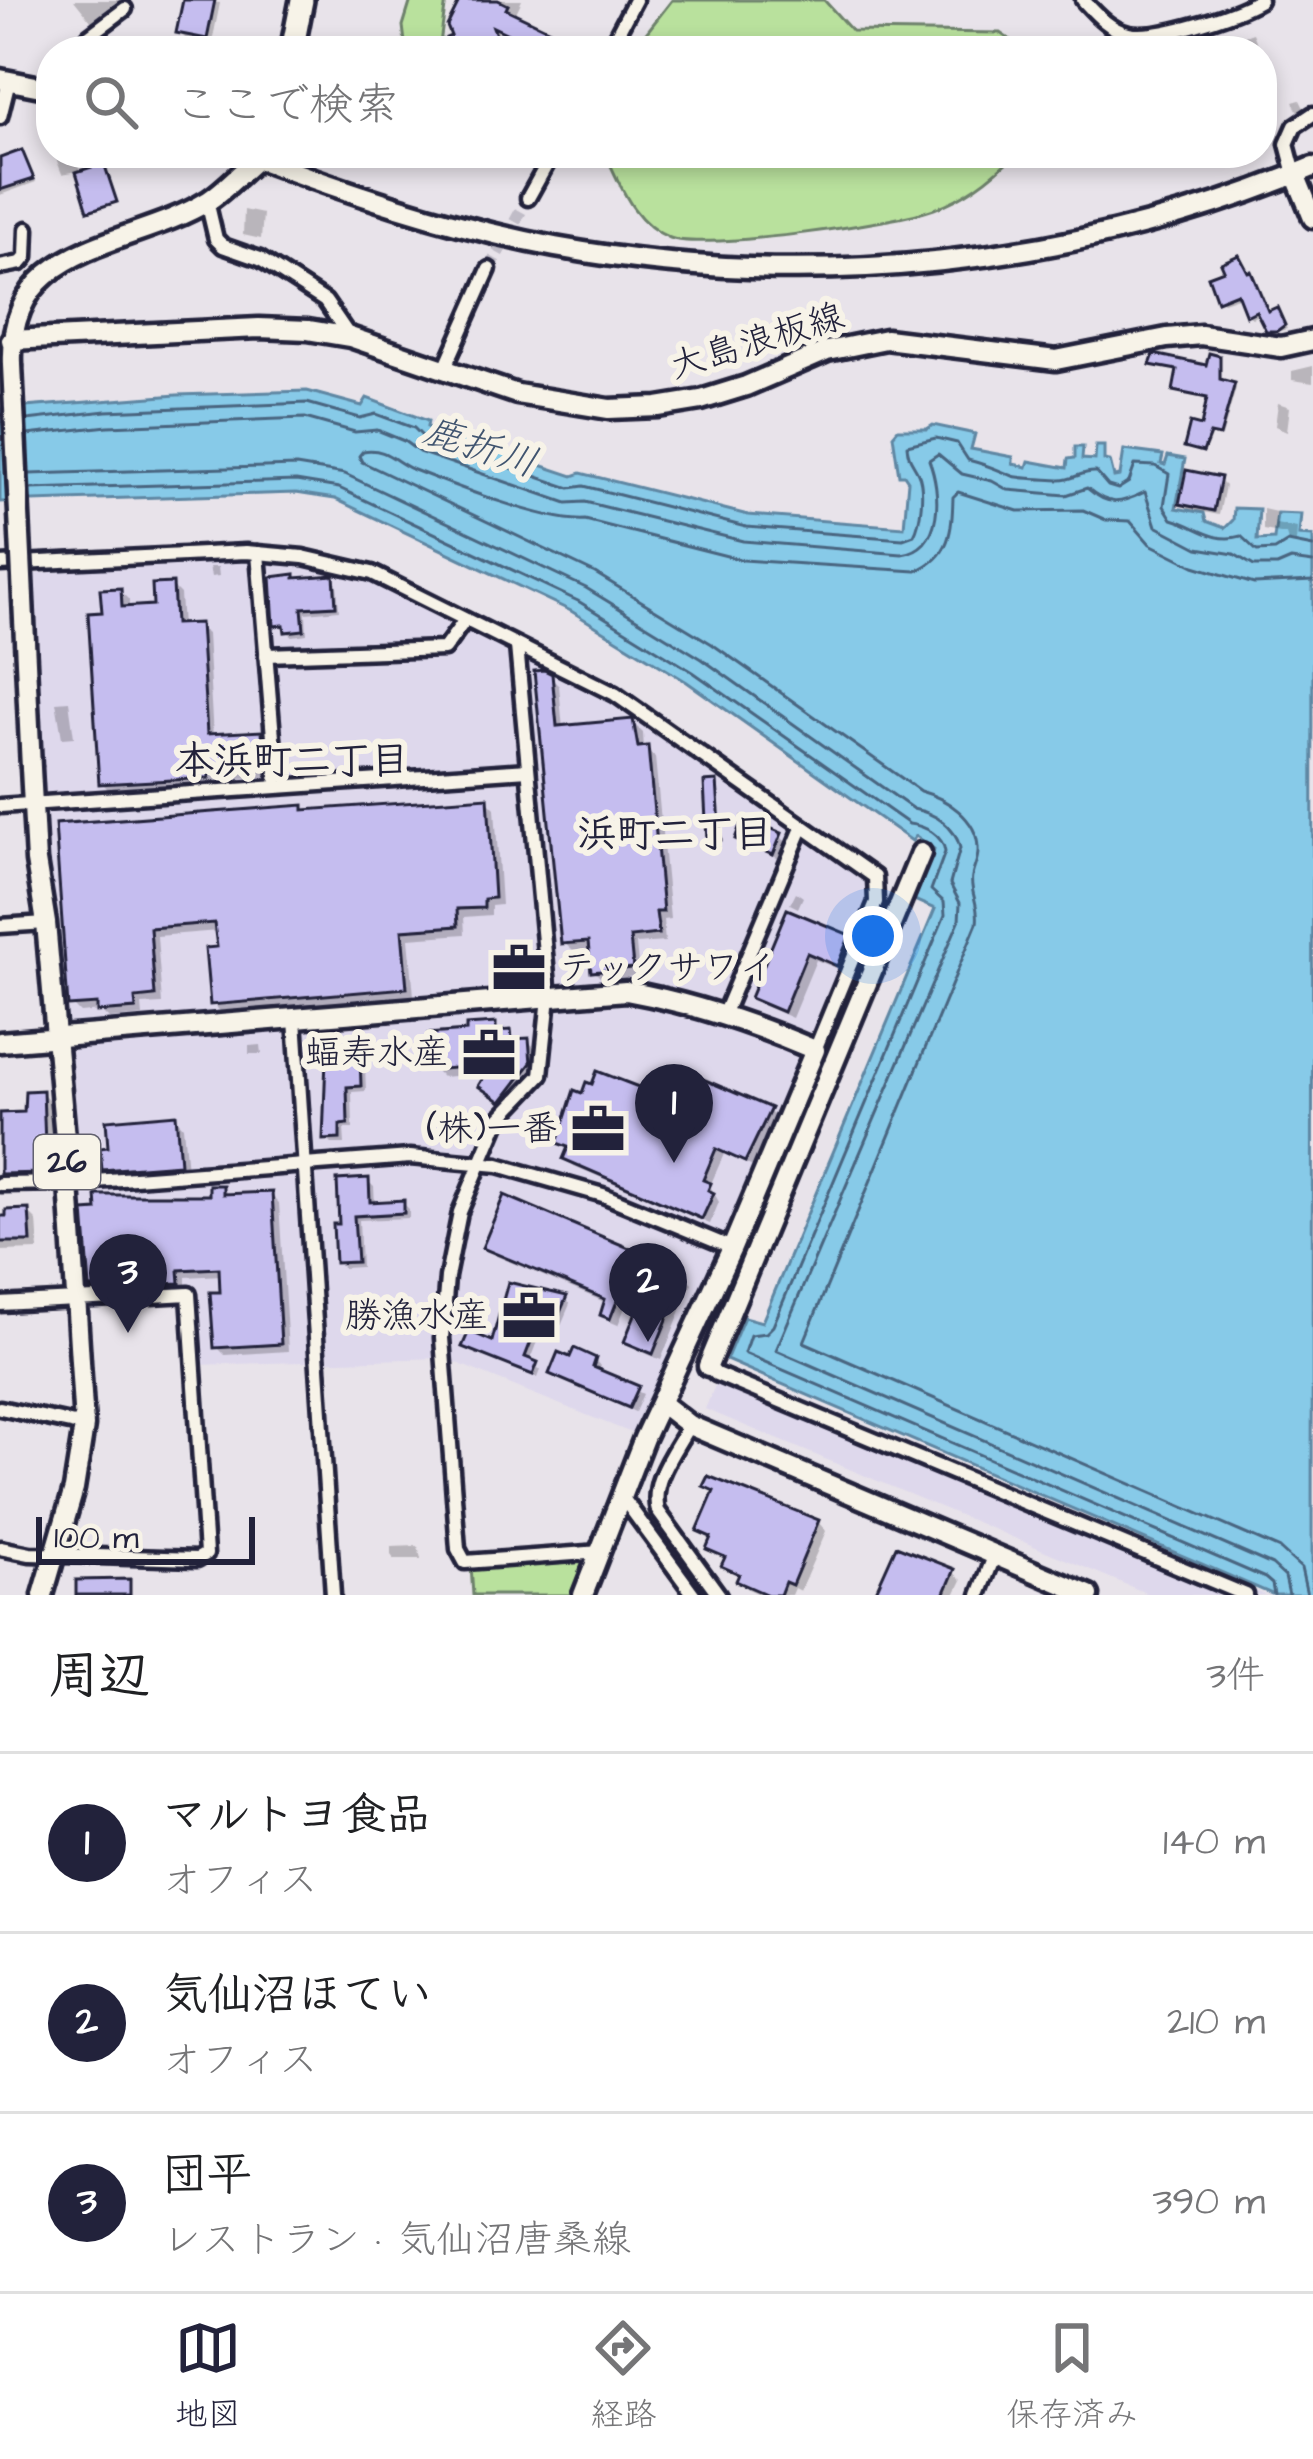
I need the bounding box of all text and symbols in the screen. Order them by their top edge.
search box [36,36,1277,168]
icon: search [78,69,144,135]
text: ここで検索 [174,75,399,137]
street label: 大島浪板線 [663,291,851,393]
water label: 鹿折川 [416,404,544,492]
district label: 本浜町二丁目 [175,735,409,789]
district label: 浜町二丁目 [577,808,773,862]
your location [843,906,903,966]
office icon: テックサワイ [490,939,548,997]
place label: テックサワイ [559,943,775,994]
office icon: 蝠寿水産 [460,1024,518,1082]
place label: 蝠寿水産 [305,1028,449,1079]
pin: 1 [635,1064,713,1163]
office icon: (株)一番 [569,1100,627,1158]
place label: (株)一番 [427,1104,558,1155]
road number: 26 [34,1135,100,1189]
pin: 3 [89,1234,167,1333]
pin: 2 [609,1243,687,1342]
office icon: 勝漁水産 [500,1287,558,1345]
place label: 勝漁水産 [345,1291,489,1342]
scale bar [36,1511,255,1564]
text: 100 m [54,1515,139,1561]
text: 周辺 [48,1642,150,1713]
text: 3件 [1206,1650,1265,1704]
text: マルトヨ食品 [162,1785,431,1847]
text: 1 [85,1816,90,1870]
text: 140 m [1163,1816,1265,1870]
text: オフィス [162,1854,318,1908]
text: 気仙沼ほてい [162,1965,432,2027]
text: 2 [76,1996,98,2050]
text: 210 m [1167,1996,1265,2050]
text: オフィス [162,2034,318,2088]
text: 団平 [162,2145,252,2207]
text: 3 [77,2176,97,2230]
text: 390 m [1152,2176,1265,2230]
text: レストラン · 気仙沼唐桑線 [162,2214,631,2268]
tab: 地図 [175,2315,241,2438]
tab: 経路 [590,2315,656,2438]
tab: 保存済み [1006,2315,1138,2438]

